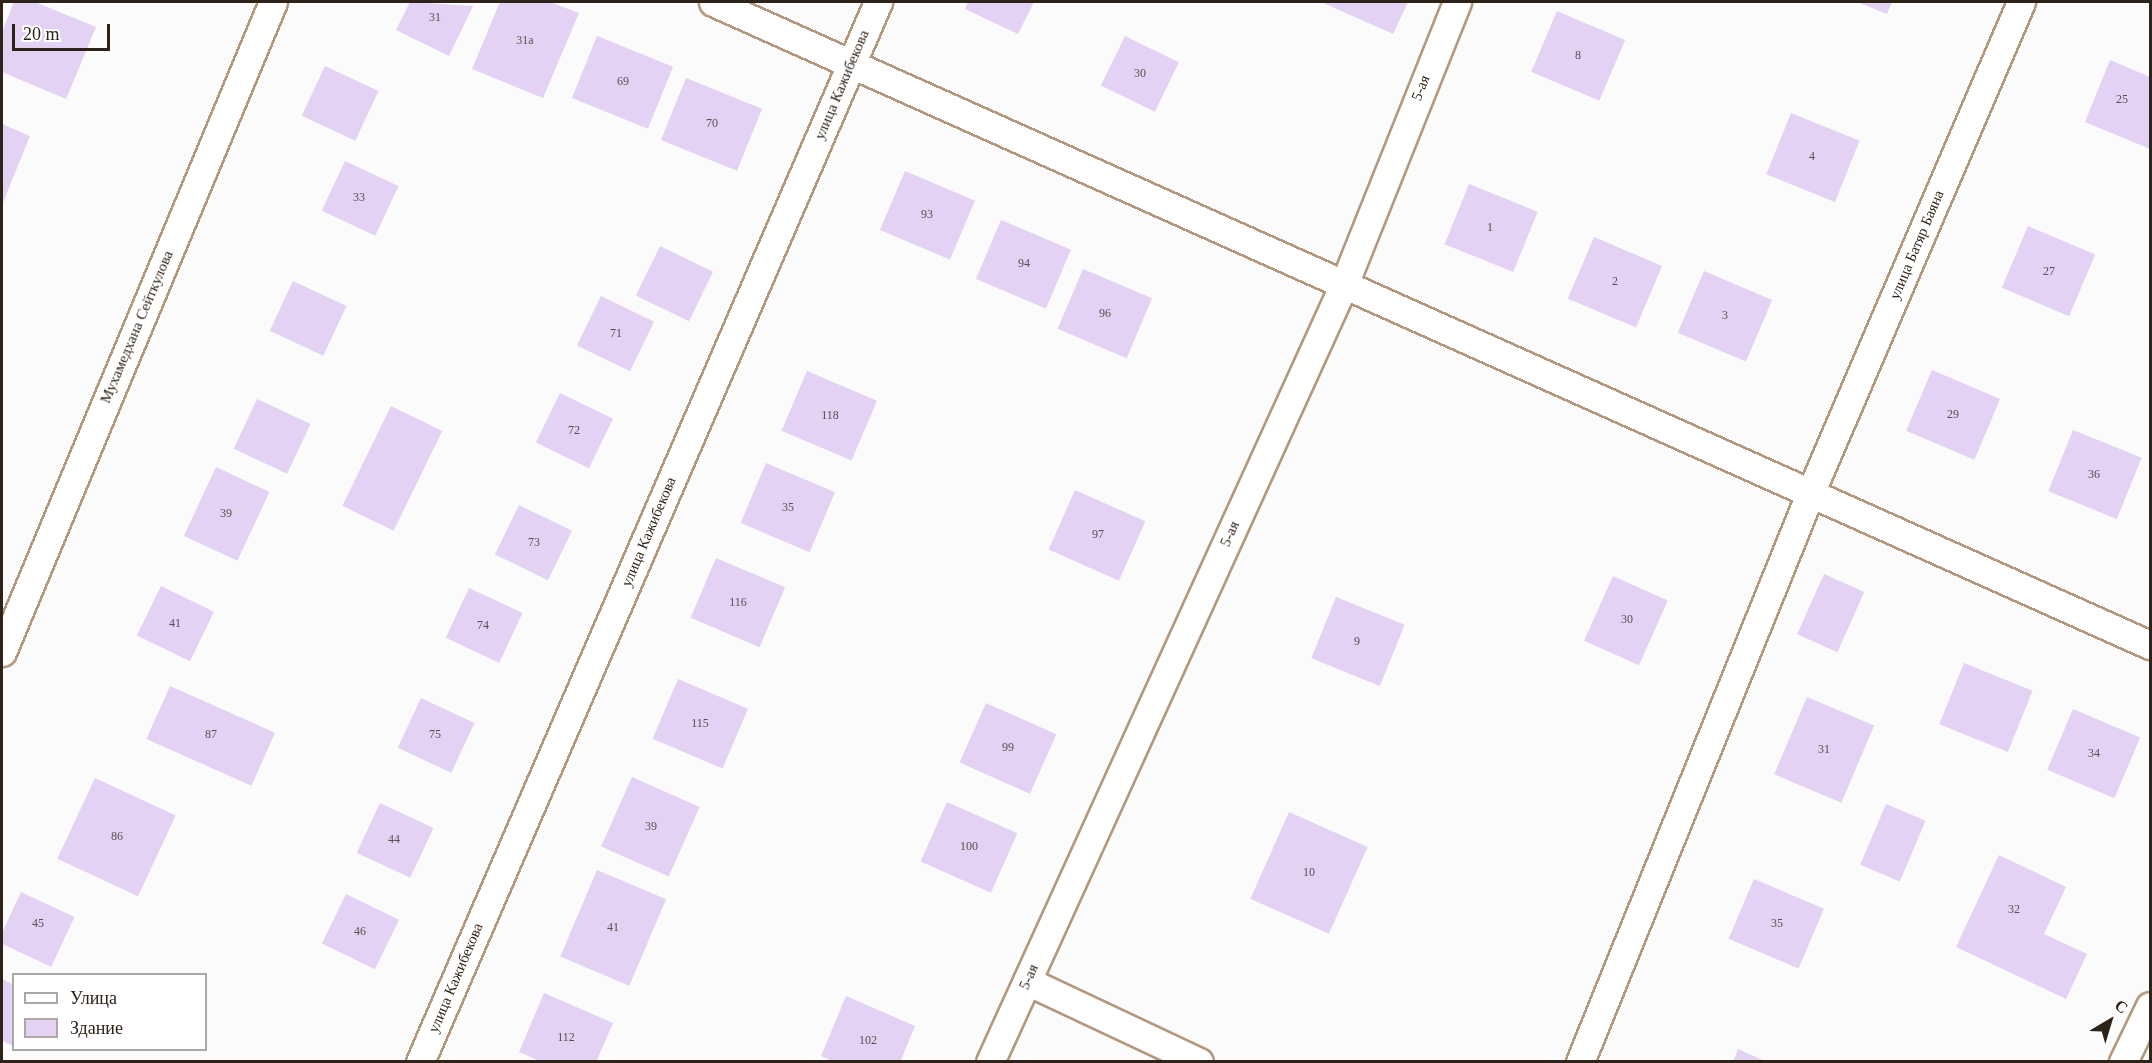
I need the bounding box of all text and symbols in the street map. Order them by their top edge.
house number: 31 [429,11,441,25]
scale bar [15,12,112,50]
text: 20 m [23,24,60,44]
street label: улица Кажибекова [811,27,873,143]
house number: 31а [516,34,534,48]
house number: 8 [1575,49,1581,63]
house number: 30 [1134,67,1146,81]
street label: 5-ая [1408,73,1434,103]
house number: 69 [617,75,629,89]
house number: 25 [2116,93,2128,107]
house number: 70 [706,117,718,131]
house number: 4 [1809,150,1815,164]
street label: улица Батяр Баяна [1886,188,1948,302]
house number: 33 [353,191,365,205]
house number: 93 [921,208,933,222]
house number: 1 [1487,221,1493,235]
street label: Мухамедхана Сейткулова [97,248,177,406]
house number: 94 [1018,257,1030,271]
house number: 27 [2043,265,2055,279]
house number: 2 [1612,275,1618,289]
house number: 96 [1099,307,1111,321]
house number: 3 [1722,309,1728,323]
house number: 71 [610,327,622,341]
house number: 29 [1947,408,1959,422]
house number: 118 [821,409,839,423]
house number: 72 [568,424,580,438]
house number: 36 [2088,468,2100,482]
street label: улица Кажибекова [618,474,680,590]
house number: 35 [782,501,794,515]
house number: 39 [220,507,232,521]
street label: 5-ая [1216,518,1244,550]
house number: 97 [1092,528,1104,542]
house number: 73 [528,536,540,550]
house number: 116 [729,596,747,610]
house number: 30 [1621,613,1633,627]
house number: 41 [169,617,181,631]
house number: 74 [477,619,489,633]
house number: 9 [1354,635,1360,649]
house number: 115 [691,717,709,731]
house number: 87 [205,728,217,742]
house number: 75 [429,728,441,742]
house number: 99 [1002,741,1014,755]
house number: 31 [1818,743,1830,757]
house number: 34 [2088,747,2100,761]
house number: 39 [645,820,657,834]
house number: 86 [111,830,123,844]
house number: 44 [388,833,400,847]
house number: 100 [960,840,978,854]
house number: 10 [1303,866,1315,880]
house number: 32 [2008,903,2020,917]
house number: 45 [32,917,44,931]
house number: 35 [1771,917,1783,931]
street label: улица Кажибекова [425,920,487,1036]
house number: 41 [607,921,619,935]
house number: 46 [354,925,366,939]
street label: 5-ая [1015,961,1043,993]
legend [12,973,207,1051]
text: Улица [70,988,117,1008]
north arrow [2080,991,2140,1051]
text: С [2112,996,2131,1017]
text: Здание [70,1018,123,1038]
house number: 112 [557,1031,575,1045]
house number: 102 [859,1034,877,1048]

